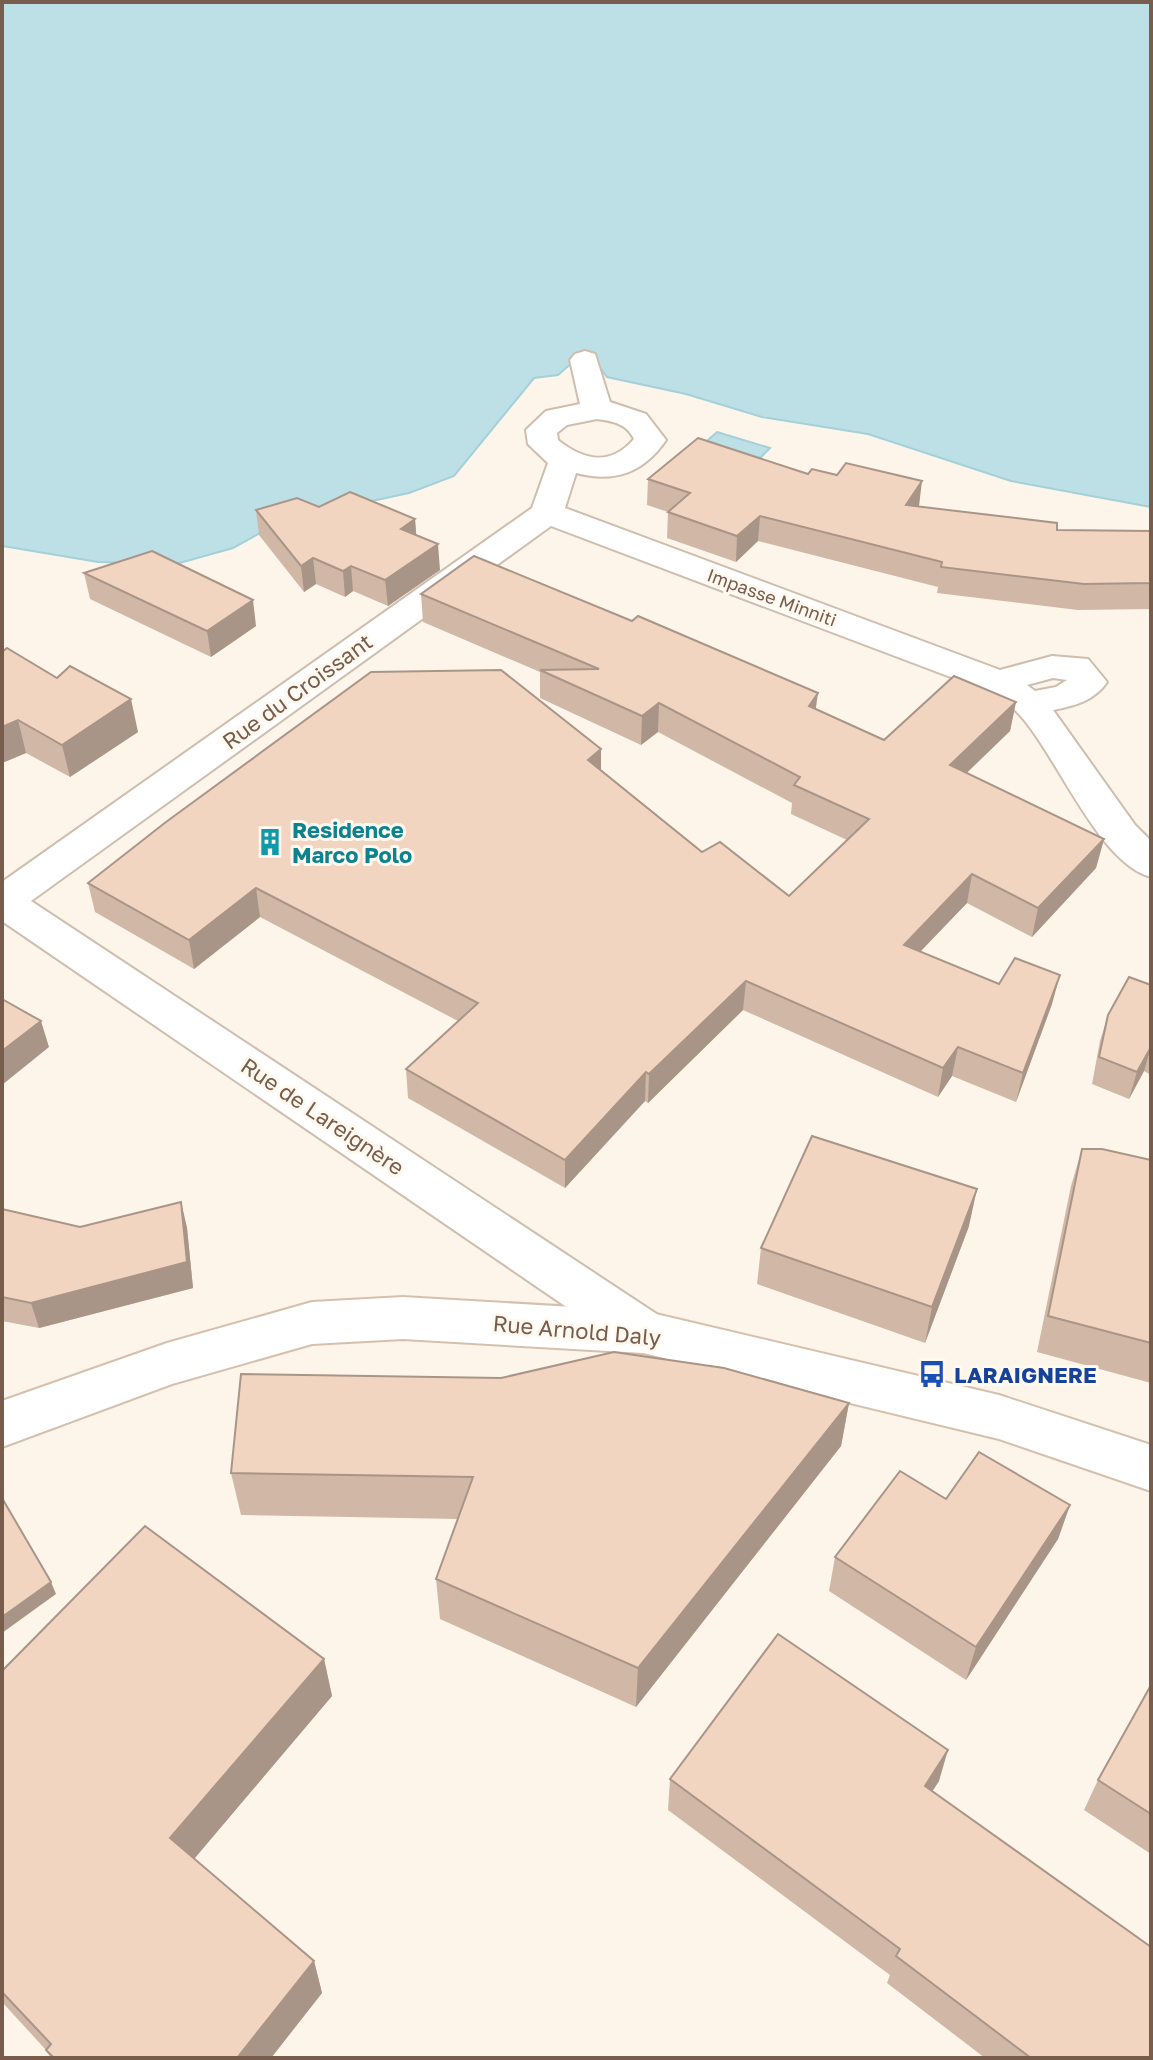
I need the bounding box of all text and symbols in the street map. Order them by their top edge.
street label: Impasse Minniti [704,563,840,631]
street label: Rue du Croissant [217,628,377,754]
place label: Residence Marco Polo [292,816,412,868]
building icon: Residence Marco Polo [255,827,285,857]
street label: Rue de Lareignère [236,1051,410,1181]
street label: Rue Arnold Daly [492,1309,662,1351]
bus stop icon: LARAIGNERE [917,1359,947,1389]
place label: LARAIGNERE [954,1361,1097,1388]

